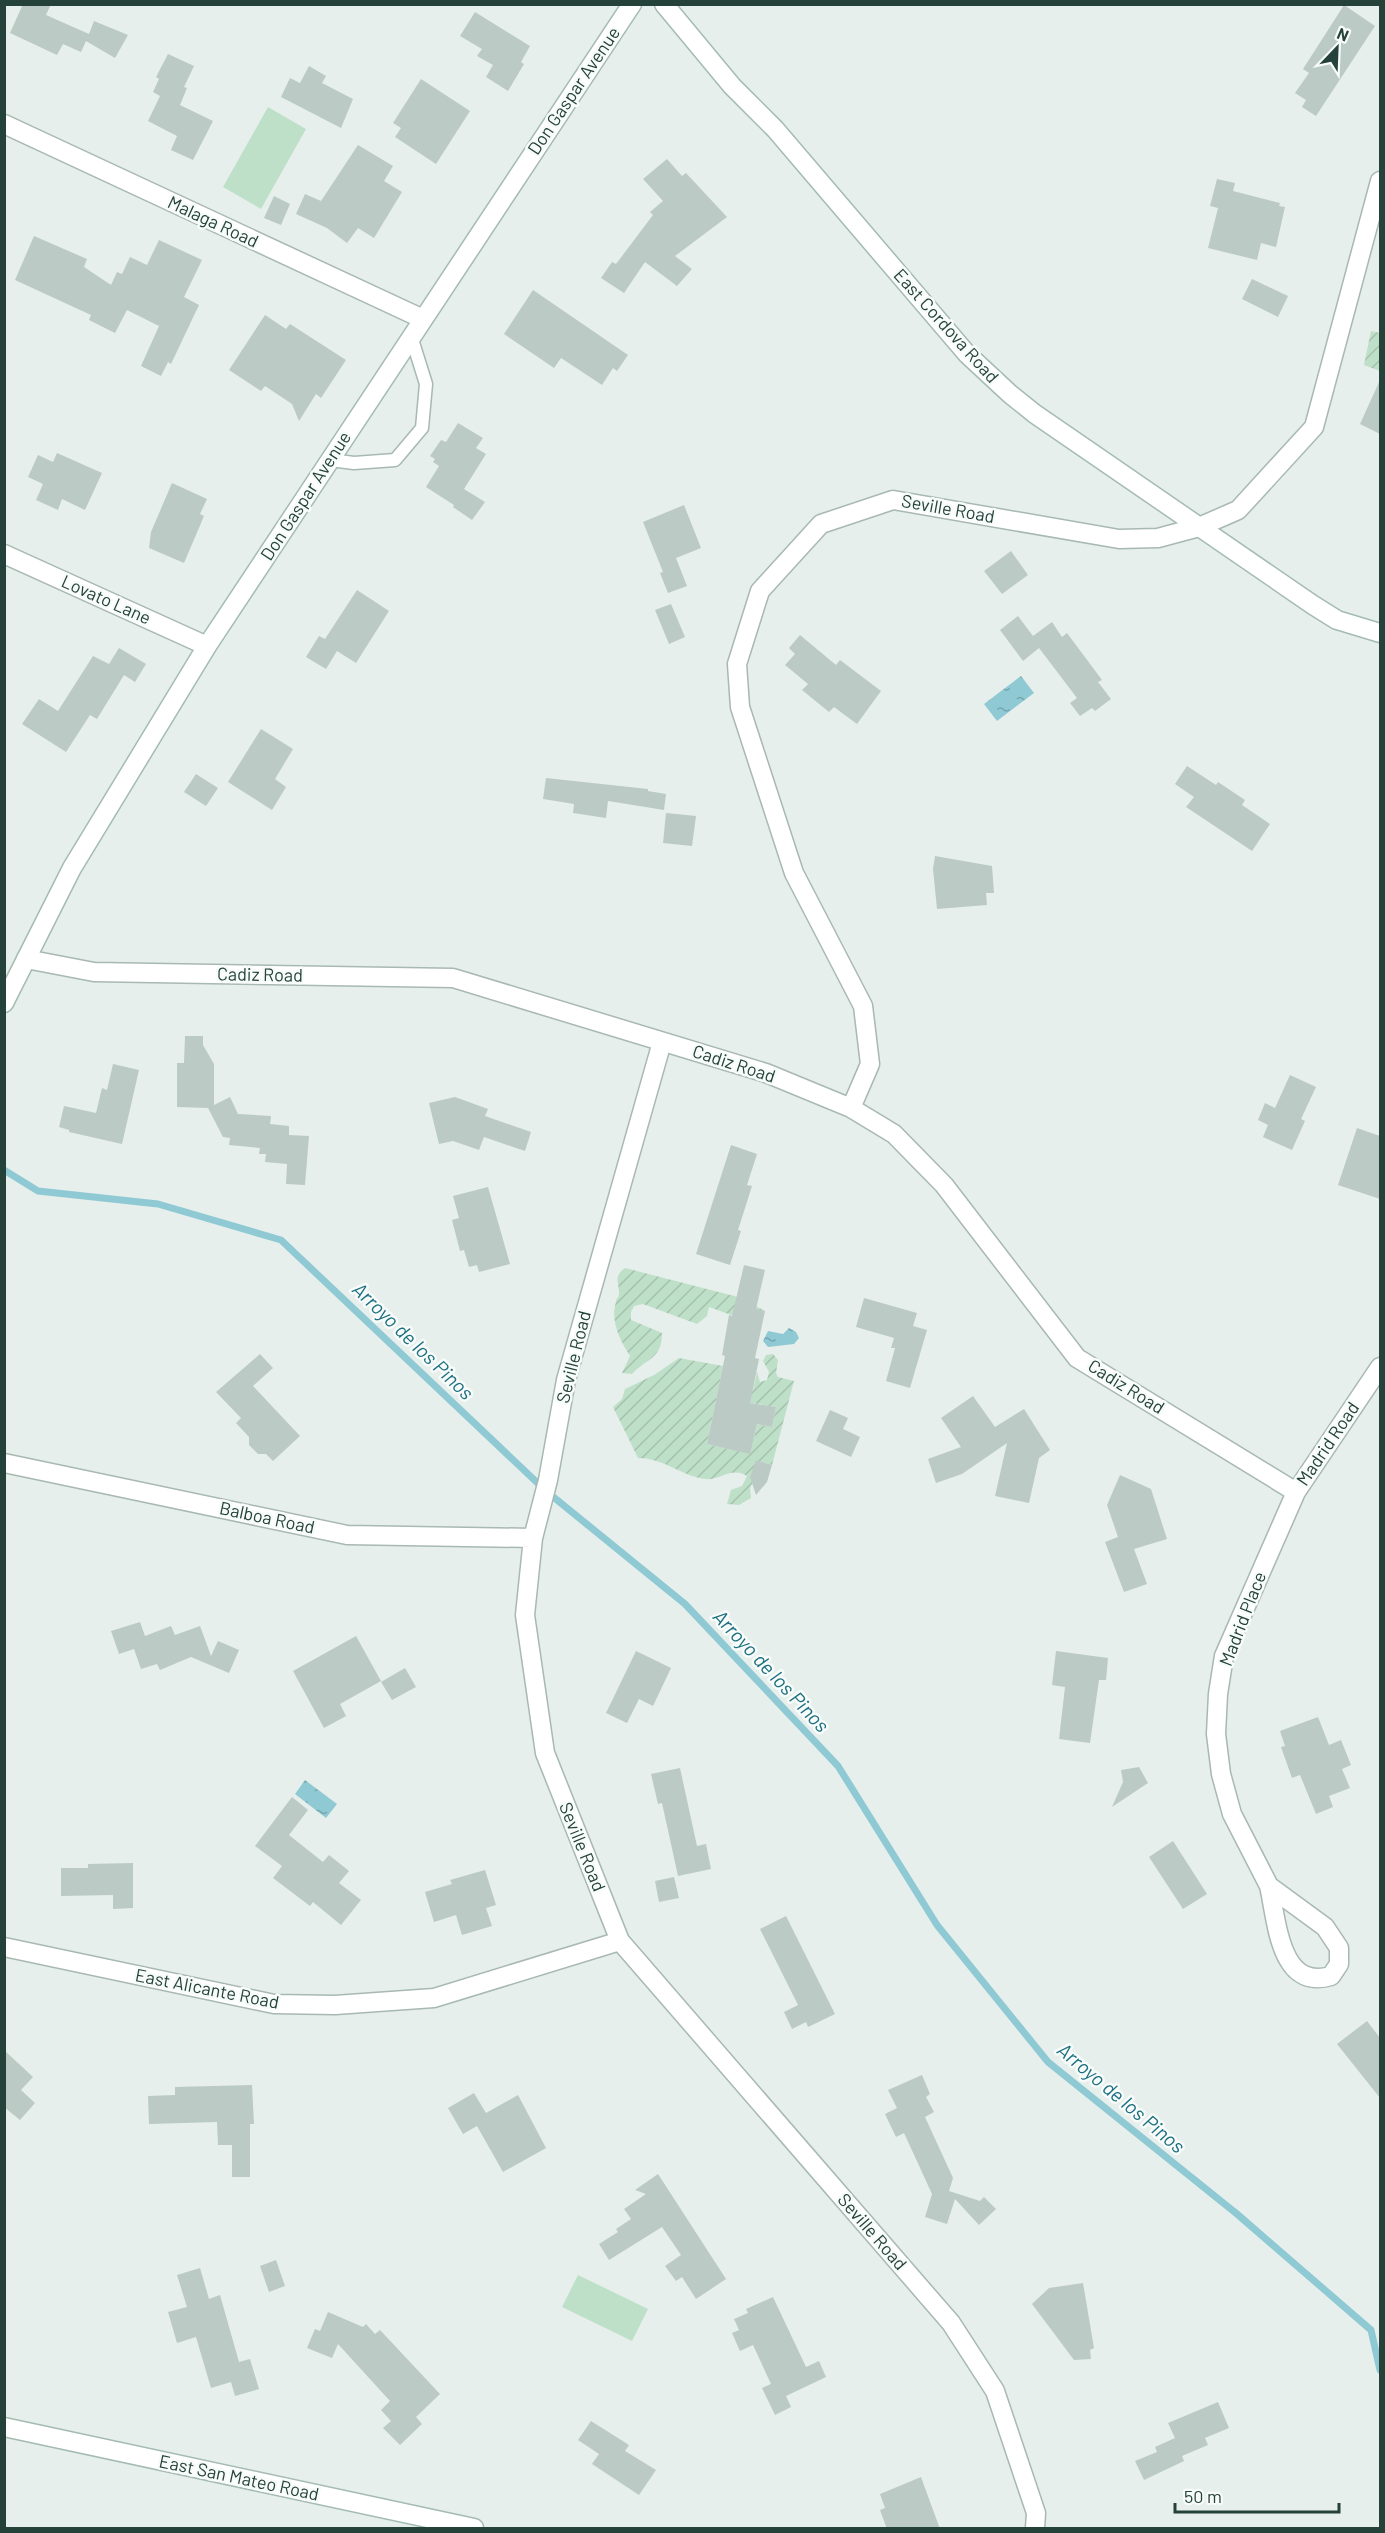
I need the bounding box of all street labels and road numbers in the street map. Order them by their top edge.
street label: Don Gaspar Avenue [522,22,624,159]
street label: Malaga Road [165,190,262,252]
street label: East Cordova Road [890,264,1004,387]
street label: Don Gaspar Avenue [255,427,355,564]
street label: Seville Road [900,489,997,527]
street label: Lovato Lane [58,570,154,629]
street label: Cadiz Road [217,962,303,986]
street label: Cadiz Road [690,1039,779,1087]
street label: Seville Road [551,1308,595,1405]
street label: Cadiz Road [1084,1354,1169,1418]
street label: Madrid Road [1291,1397,1363,1489]
street label: Balboa Road [218,1496,317,1538]
street label: Madrid Place [1214,1568,1270,1669]
street label: Seville Road [555,1799,611,1894]
street label: East Alicante Road [133,1963,281,2013]
street label: Seville Road [834,2189,912,2274]
street label: East San Mateo Road [157,2449,321,2505]

